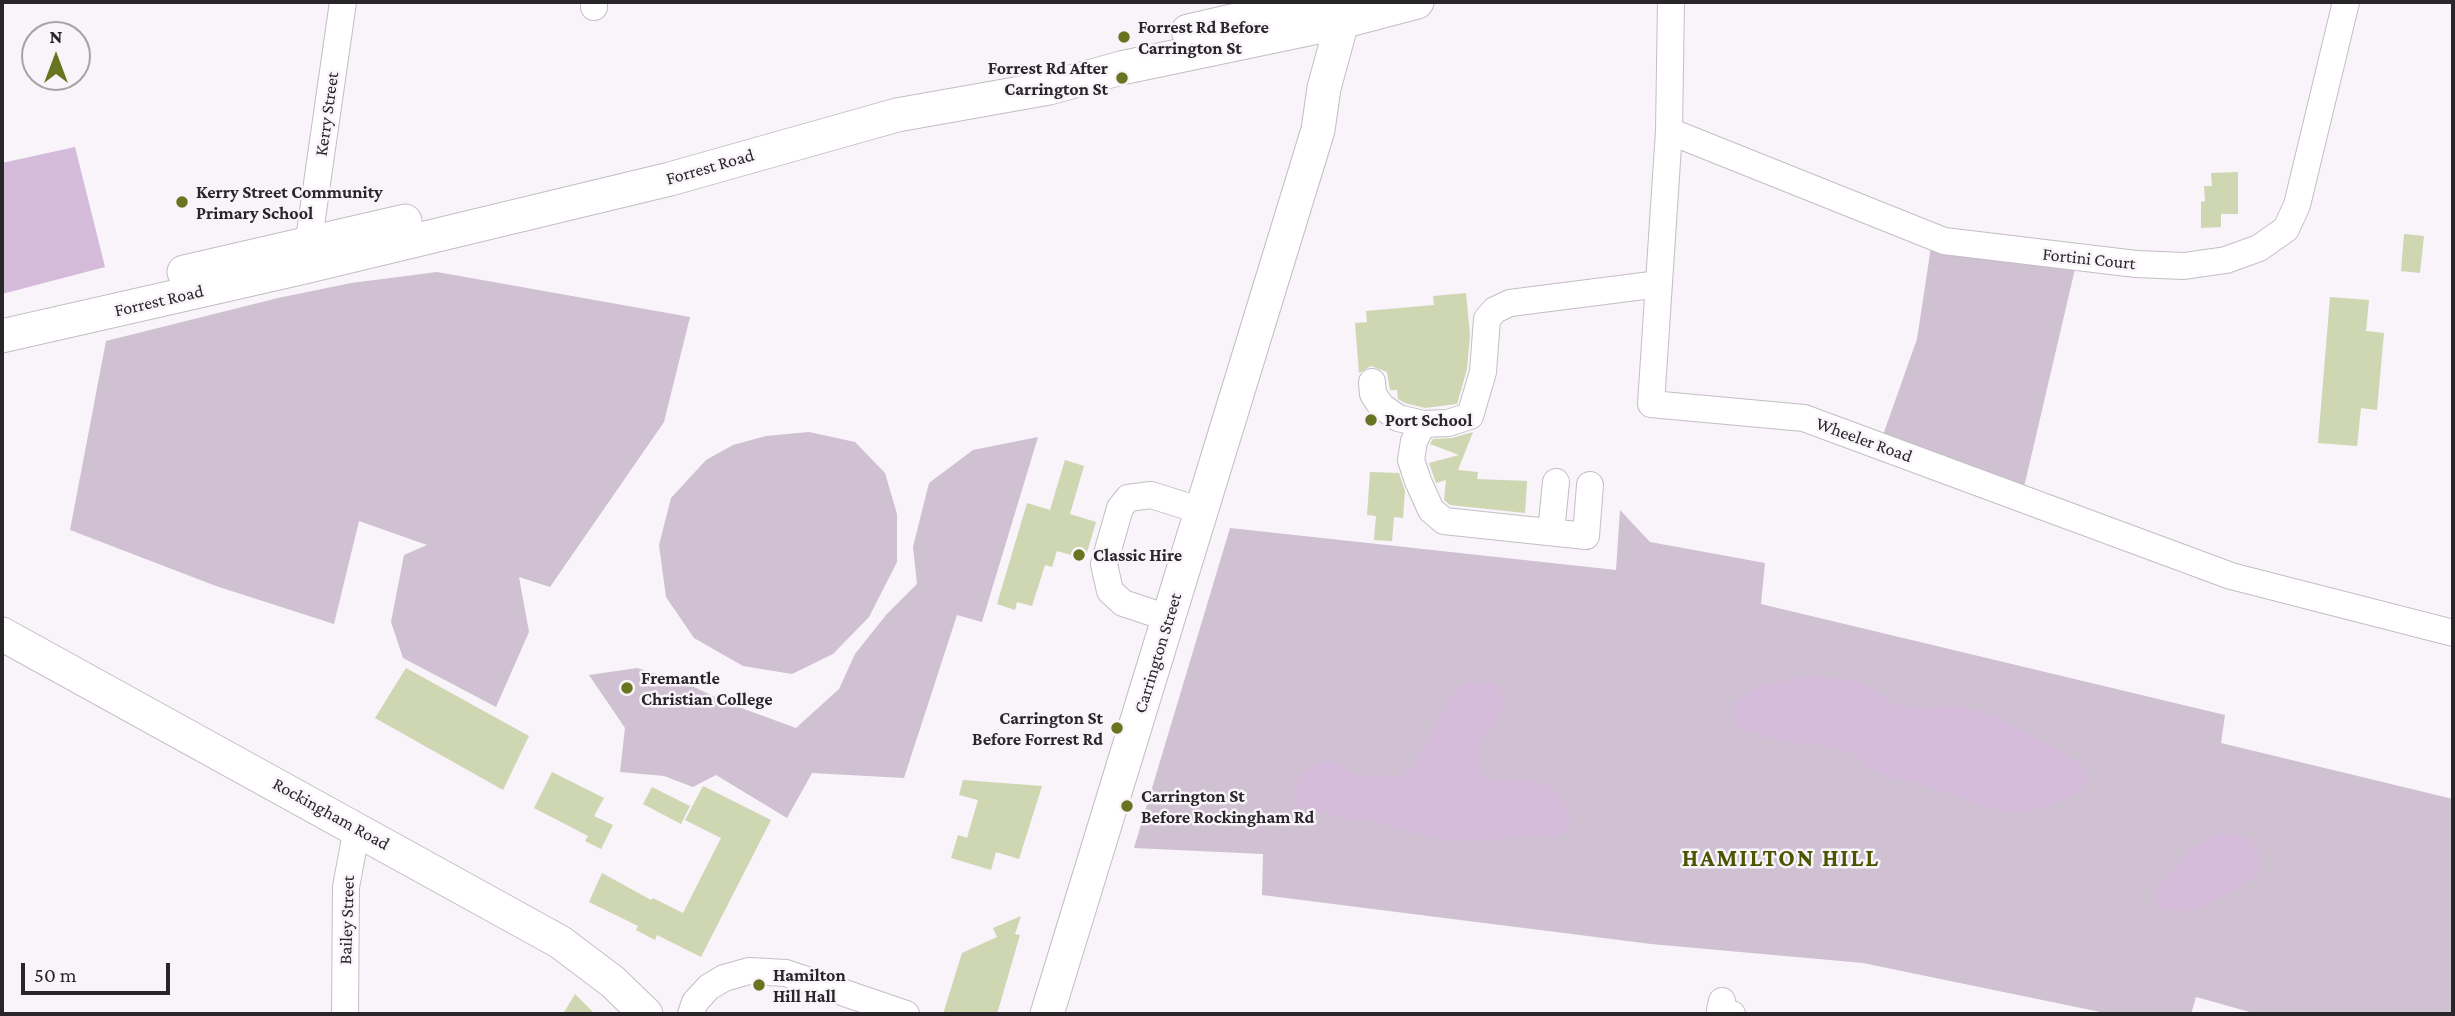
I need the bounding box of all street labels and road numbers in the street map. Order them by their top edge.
street label: Kerry Street [310,71,344,157]
street label: Forrest Road [663,144,757,190]
street label: Fortini Court [2041,243,2137,275]
street label: Forrest Road [112,280,206,322]
street label: Wheeler Road [1813,413,1915,467]
street label: Carrington Street [1129,590,1187,716]
street label: Rockingham Road [269,773,393,855]
street label: Bailey Street [335,875,359,965]

